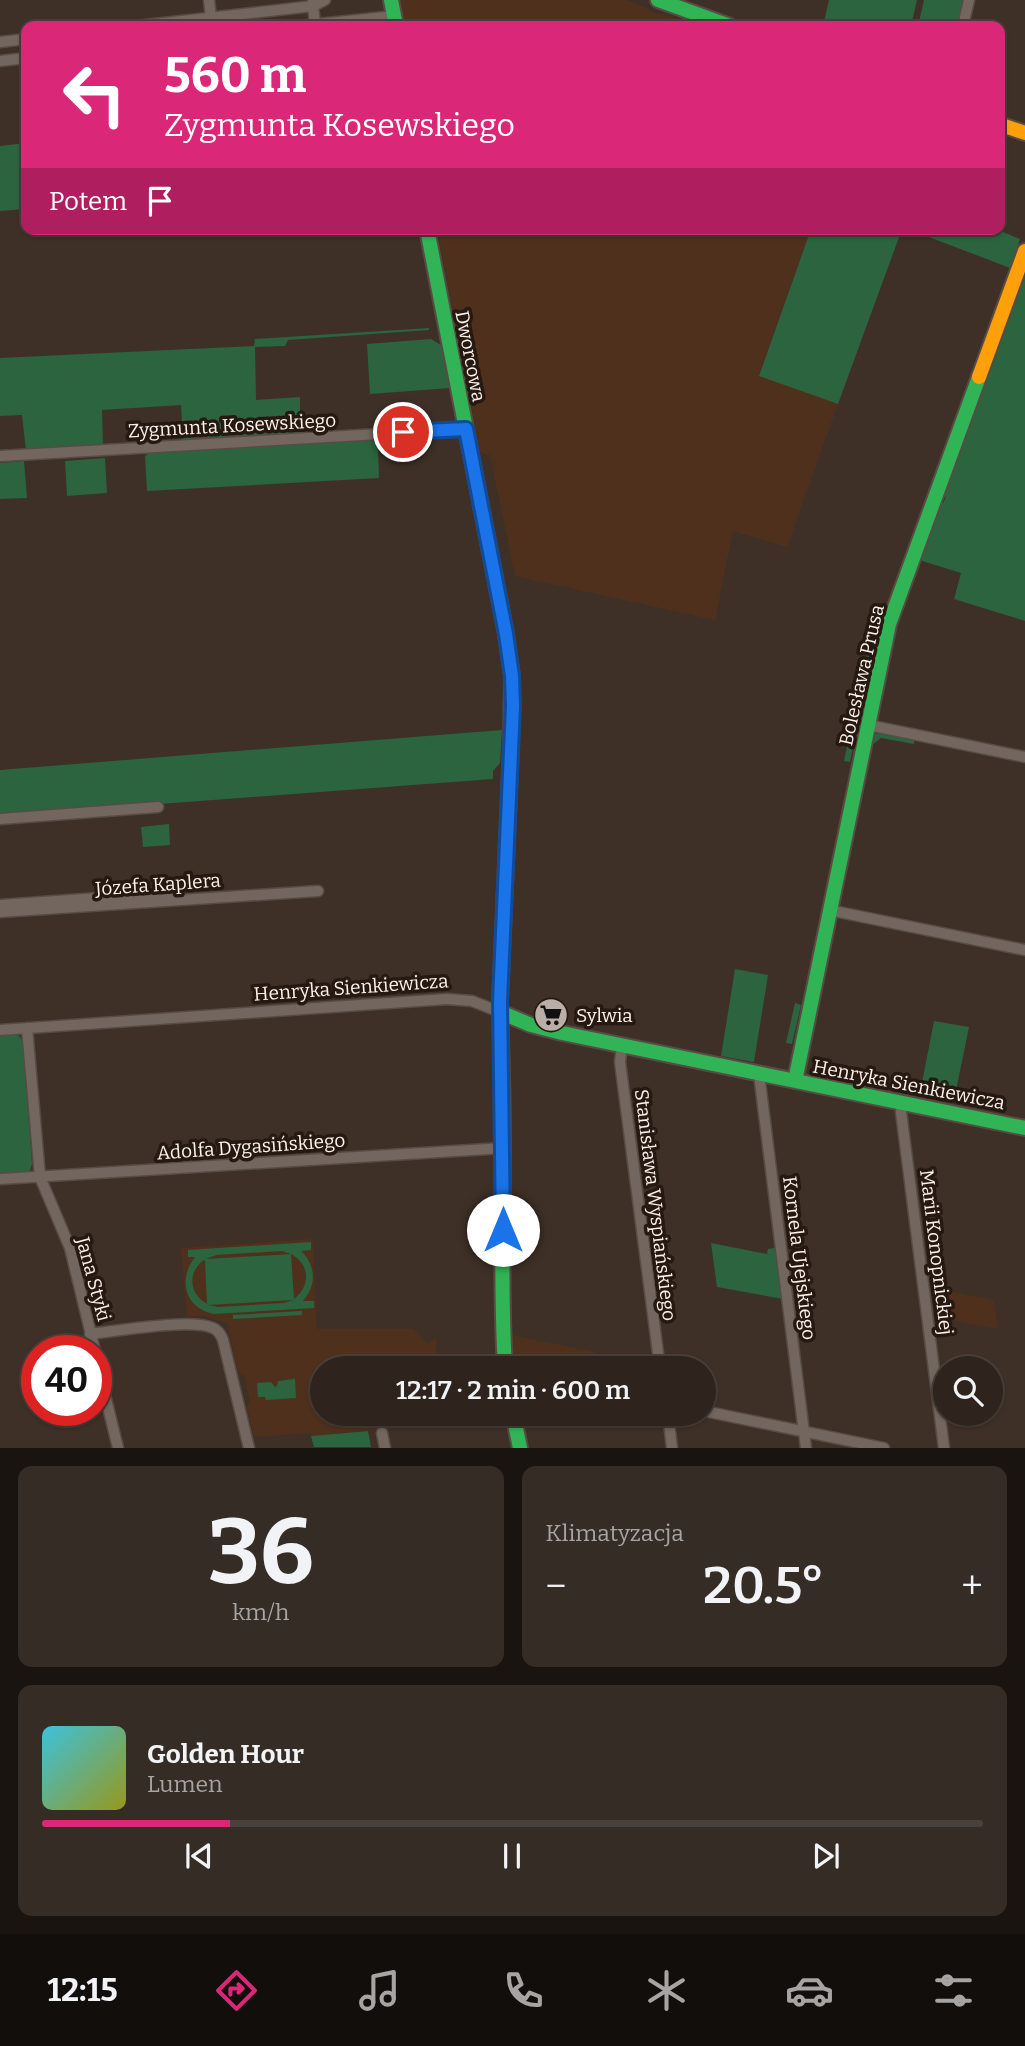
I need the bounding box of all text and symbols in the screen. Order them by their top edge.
text: 560 m [164,46,306,105]
icon: left [49,49,140,140]
text: Zygmunta Kosewskiego [164,106,515,144]
icon: arrive [141,182,179,220]
text: Potem [49,186,127,217]
street label: Dworcowa [450,309,491,404]
pin [373,402,433,462]
street label: Zygmunta Kosewskiego [127,409,337,442]
icon: arrive [384,413,422,451]
street label: Bolesława Prusa [834,602,889,748]
street label: Józefa Kaplera [94,869,222,900]
street label: Henryka Sienkiewicza [253,969,450,1006]
supermarket icon: Sylwia [532,996,570,1034]
place label: Sylwia [576,1004,633,1027]
street label: Henryka Sienkiewicza [811,1055,1008,1115]
street label: Stanisława Wyspiańskiego [630,1088,681,1322]
street label: Adolfa Dygasińskiego [156,1128,346,1165]
street label: Marii Konopnickiej [915,1168,958,1336]
street label: Kornela Ujejskiego [778,1175,821,1341]
position arrow [466,1193,540,1267]
street label: Jana Styki [71,1234,116,1324]
speed limit sign: 40 [21,1335,112,1426]
map controls [933,1356,1003,1426]
button: search [933,1356,1003,1426]
text: 12:17 · 2 min · 600 m [396,1375,630,1406]
text: 36 [208,1498,314,1607]
text: Klimatyzacja [546,1519,684,1547]
text: 20.5° [703,1554,825,1617]
text: − [546,1563,566,1609]
text: + [961,1563,983,1609]
text: km/h [232,1598,289,1626]
text: Golden Hour [147,1739,304,1770]
text: Lumen [147,1770,223,1798]
icon: previous [180,1837,218,1875]
icon: pause [493,1837,531,1875]
icon: next [807,1837,845,1875]
icon: directions [212,1966,261,2015]
icon: music [355,1966,404,2015]
icon: phone [499,1966,548,2015]
icon: climate [642,1966,691,2015]
icon: car [785,1966,834,2015]
icon: filters [929,1966,978,2015]
text: 12:15 [47,1971,118,2009]

